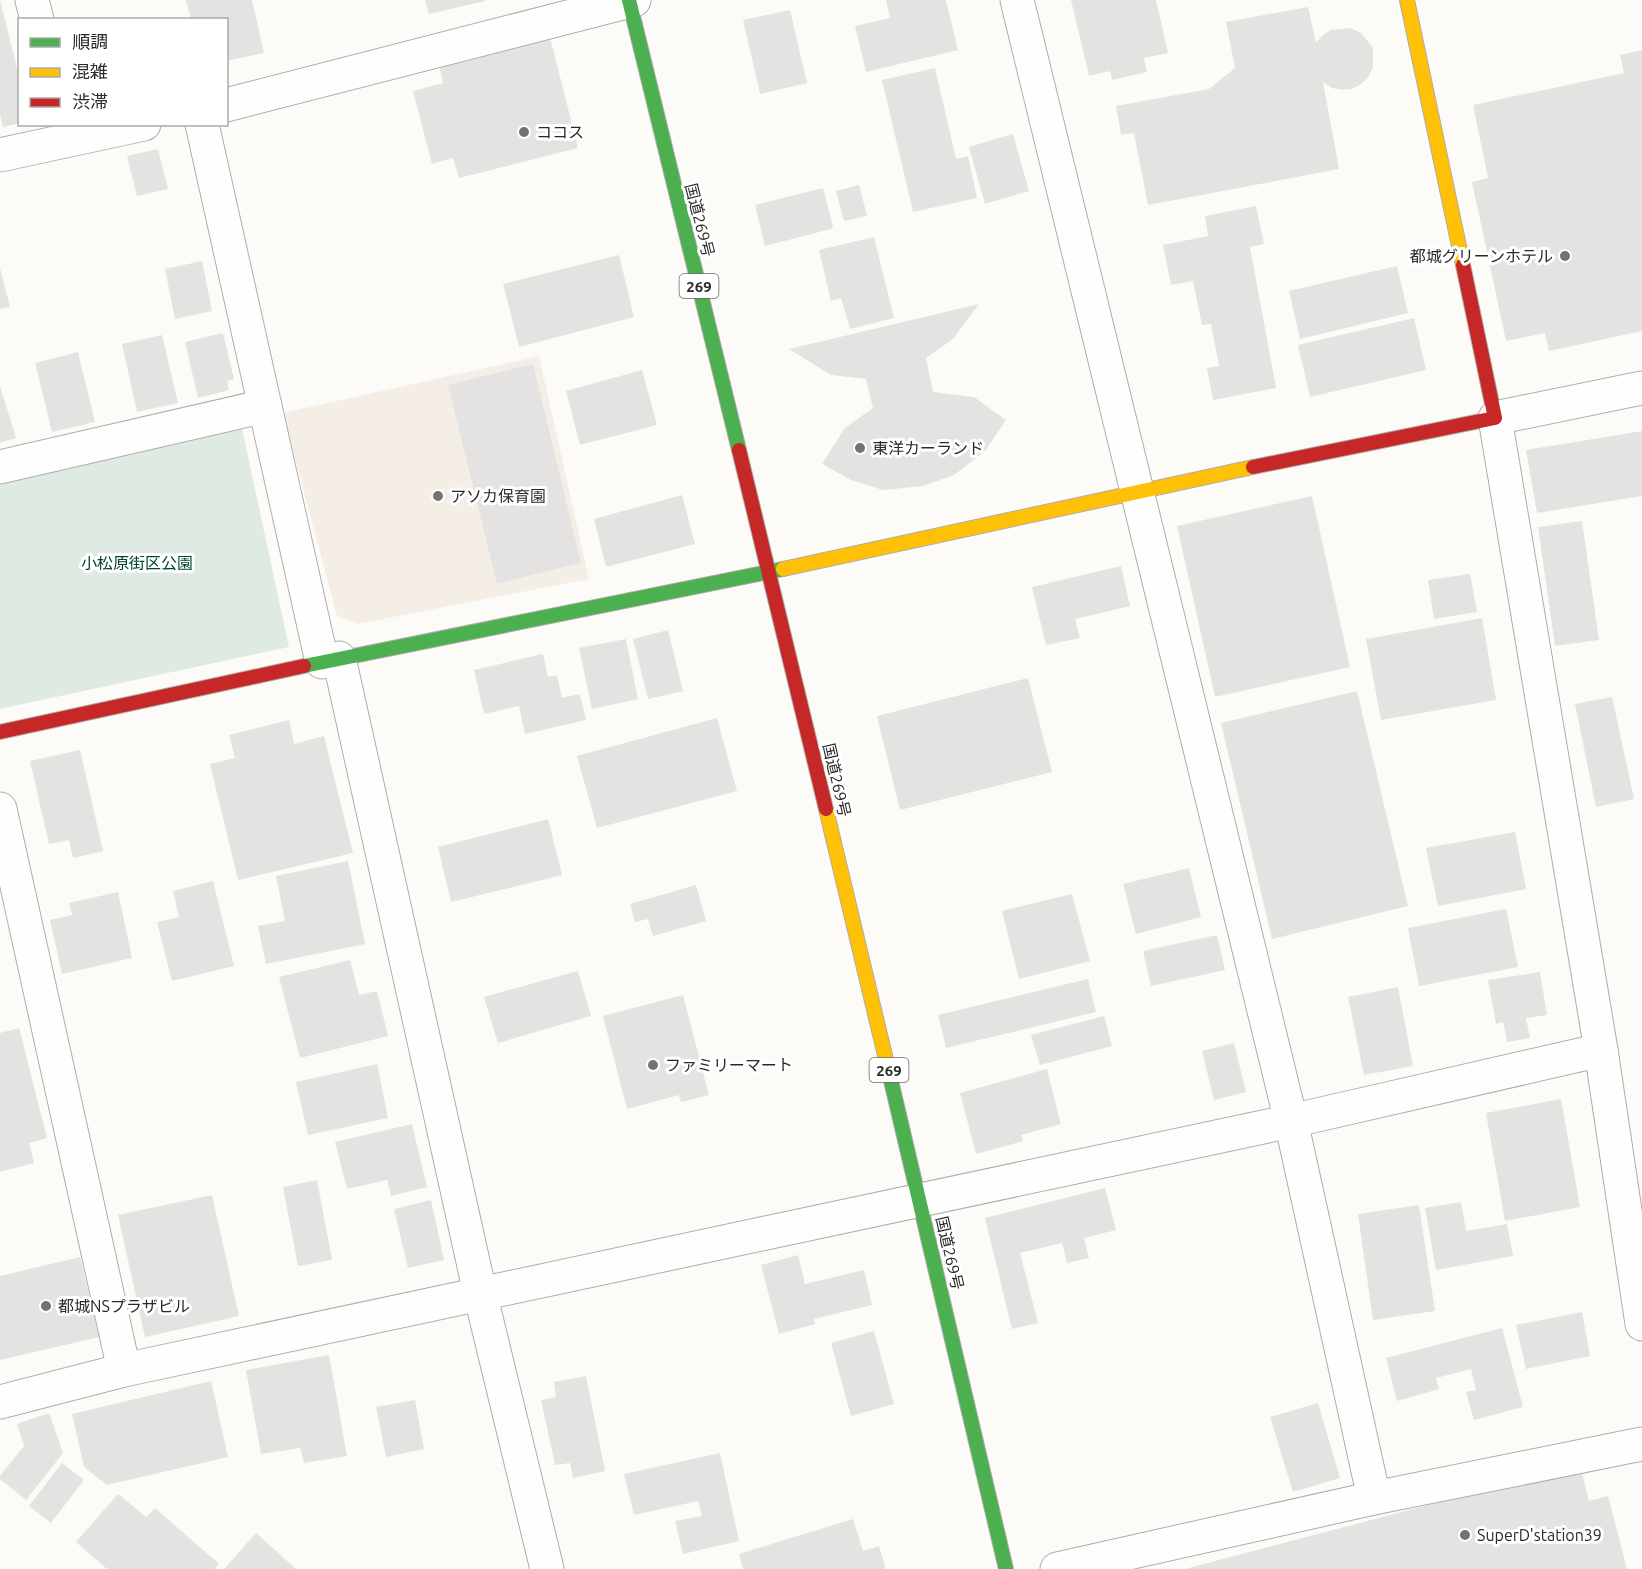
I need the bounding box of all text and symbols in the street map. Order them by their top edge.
legend [18,18,228,126]
text: 順調 [72,31,108,51]
text: 混雑 [72,61,108,81]
text: 渋滞 [72,91,108,111]
place label: ココス [536,123,584,141]
marker: ココス [517,125,531,139]
street label: 国道269号 [682,181,718,259]
place label: 都城グリーンホテル [1410,247,1553,265]
marker: 都城グリーンホテル [1558,249,1572,263]
road number: 269 [680,274,718,298]
place label: 東洋カーランド [872,439,984,457]
marker: 東洋カーランド [853,441,867,455]
place label: アソカ保育園 [450,487,546,505]
marker: アソカ保育園 [431,489,445,503]
park label: 小松原街区公園 [81,554,193,572]
street label: 国道269号 [820,741,854,819]
place label: ファミリーマート [665,1056,793,1074]
marker: ファミリーマート [646,1058,660,1072]
road number: 269 [870,1058,908,1082]
street label: 国道269号 [933,1214,967,1292]
place label: 都城NSプラザビル [58,1297,190,1315]
marker: 都城NSプラザビル [39,1299,53,1313]
place label: SuperD'station39 [1477,1526,1602,1544]
marker: SuperD'station39 [1458,1528,1472,1542]

